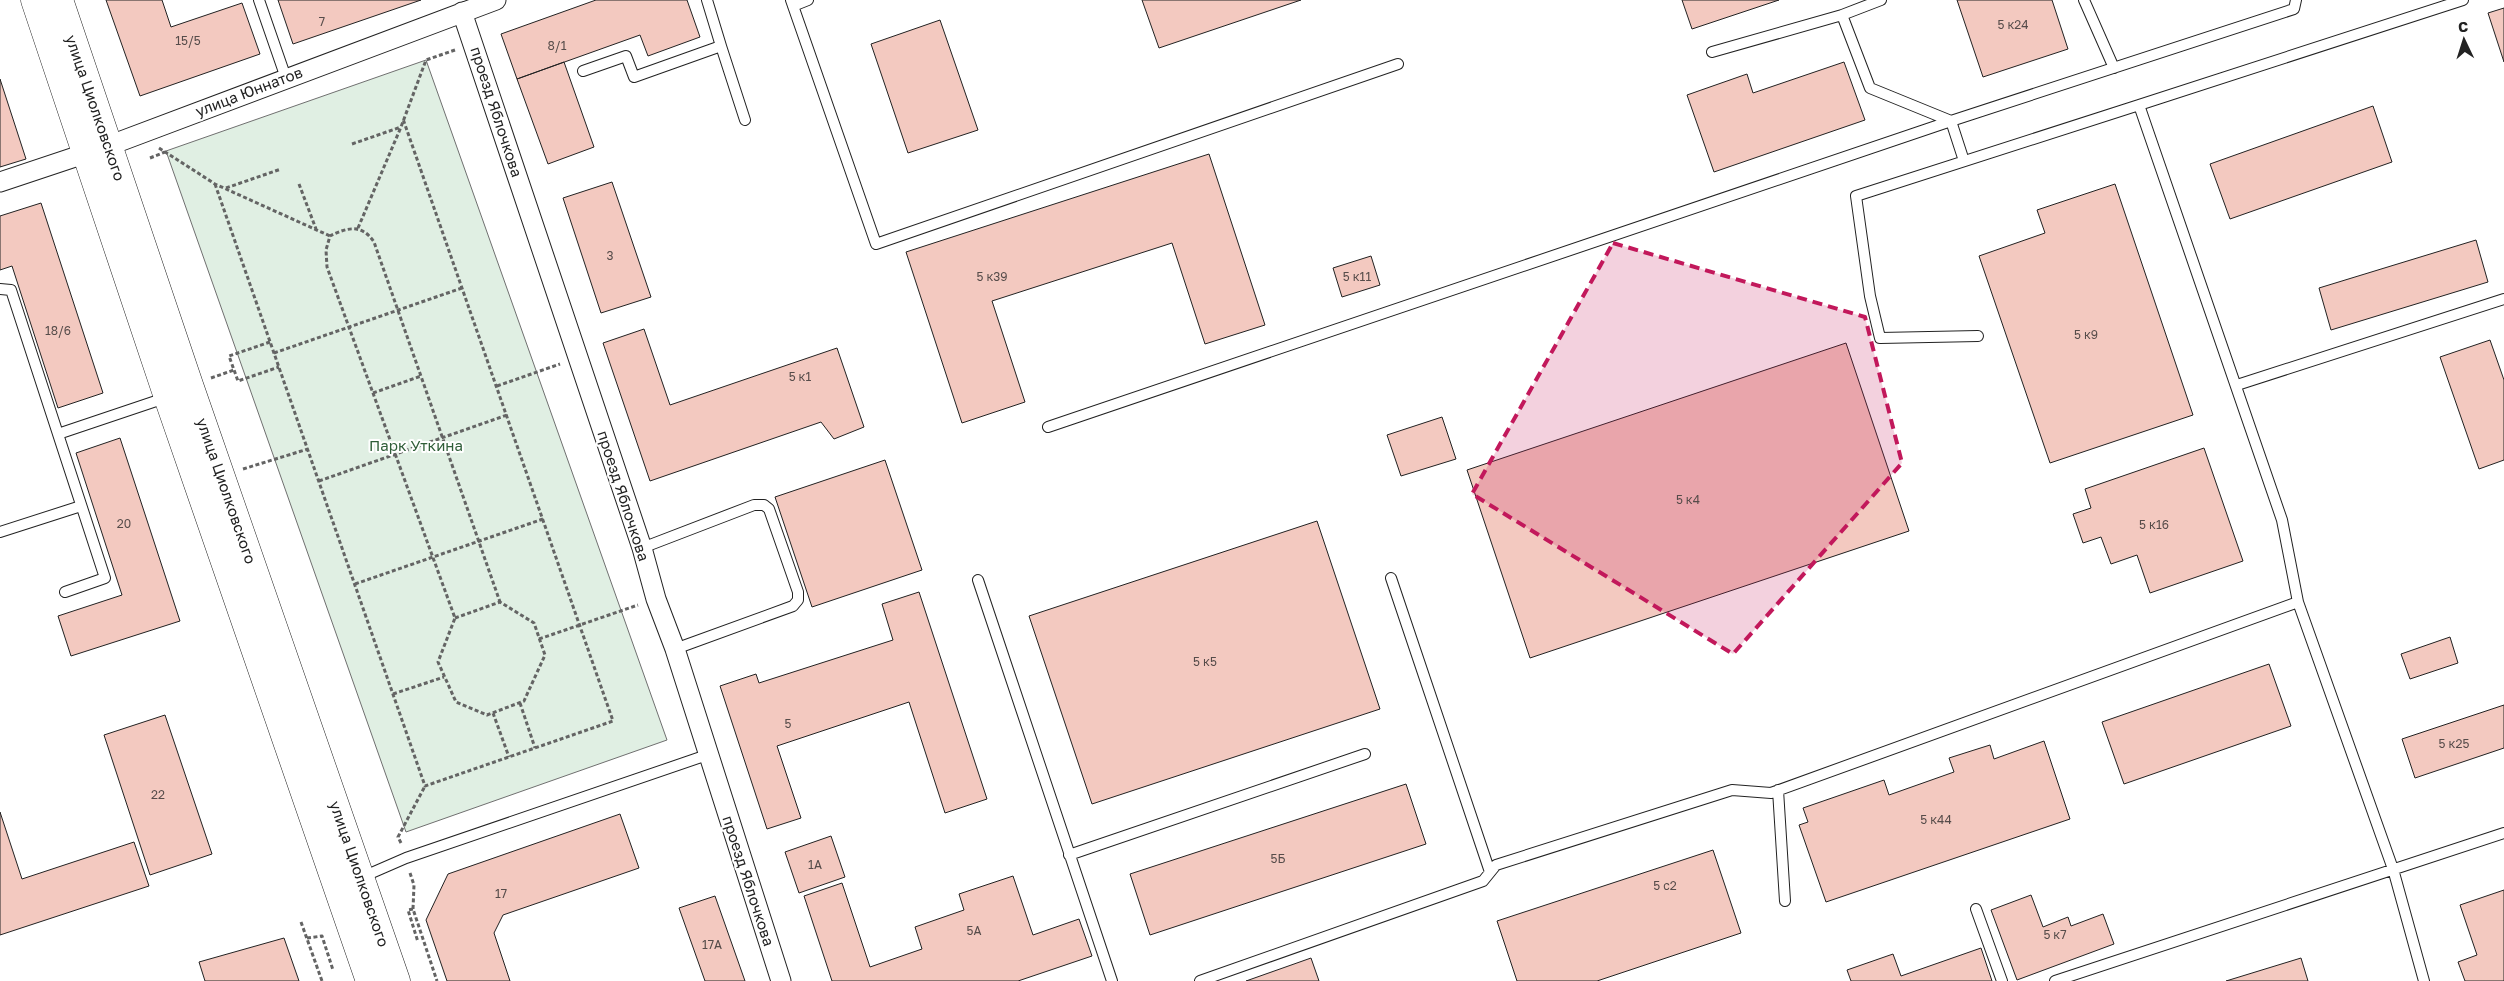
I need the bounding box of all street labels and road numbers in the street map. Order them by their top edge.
street label: улица Циолковского [63,32,129,183]
street label: проезд Яблочкова [467,44,527,179]
street label: улица Юннатов [193,62,305,120]
street label: улица Циолковского [194,415,260,566]
street label: проезд Яблочкова [594,428,654,563]
street label: улица Циолковского [327,798,393,949]
street label: проезд Яблочкова [719,813,779,948]

